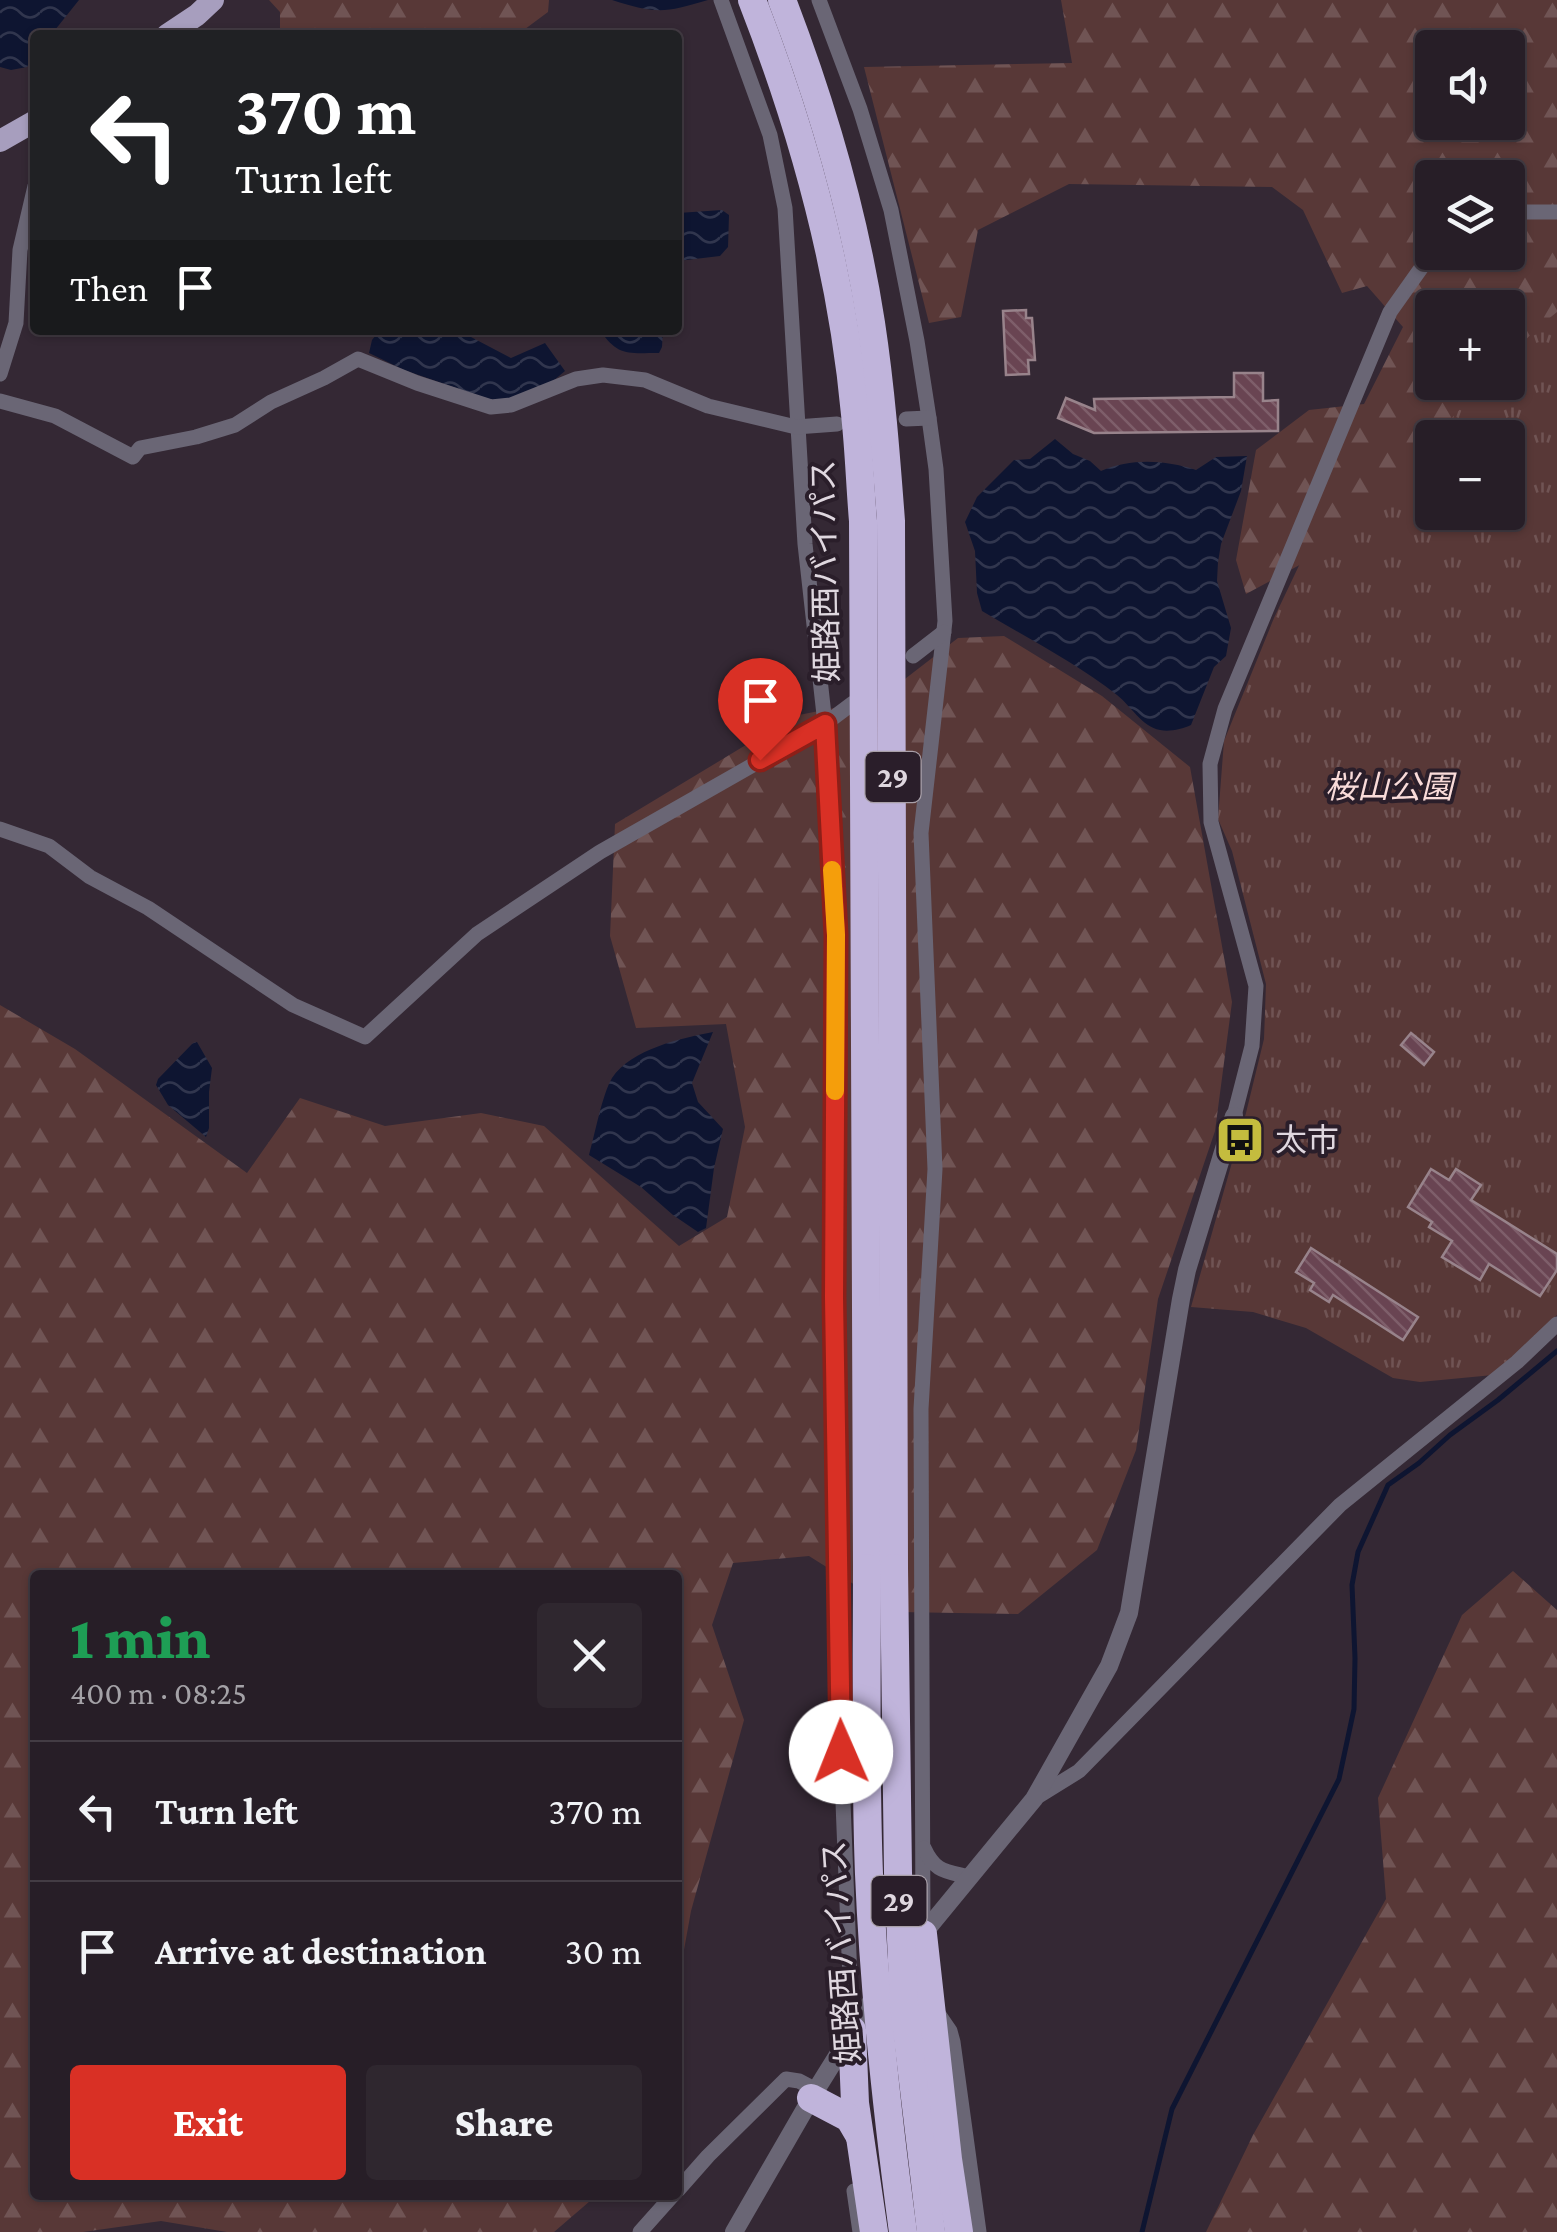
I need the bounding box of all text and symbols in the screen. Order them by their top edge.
map controls [1415,30,1525,530]
button: sound [1415,30,1525,140]
icon: left [70,70,200,200]
text: 370 m [235,71,416,149]
text: Turn left [235,153,392,203]
button: layers [1415,160,1525,270]
icon: arrive [168,260,223,315]
text: Then [70,267,148,309]
button: + [1415,290,1525,400]
button: − [1415,420,1525,530]
street label: 姫路西バイパス [805,459,845,683]
pin [718,658,803,761]
icon: arrive [733,673,788,728]
road number: 29 [866,752,920,802]
park label: 桜山公園 [1325,769,1457,805]
bus stop icon: 太市 [1214,1114,1266,1166]
place label: 太市 [1275,1122,1339,1158]
button: close [537,1603,642,1708]
text: 1 min [70,1604,210,1671]
text: 400 m · 08:25 [70,1675,247,1711]
position arrow [789,1700,893,1804]
icon: left [70,1784,125,1839]
text: Turn left [155,1790,298,1832]
text: 370 m [548,1790,642,1832]
street label: 姫路西バイパス [815,1839,867,2065]
road number: 29 [872,1876,926,1926]
icon: arrive [70,1924,125,1979]
text: Arrive at destination [155,1930,487,1972]
text: 30 m [565,1930,642,1972]
button: Exit [70,2065,346,2180]
button: Share [366,2065,642,2180]

